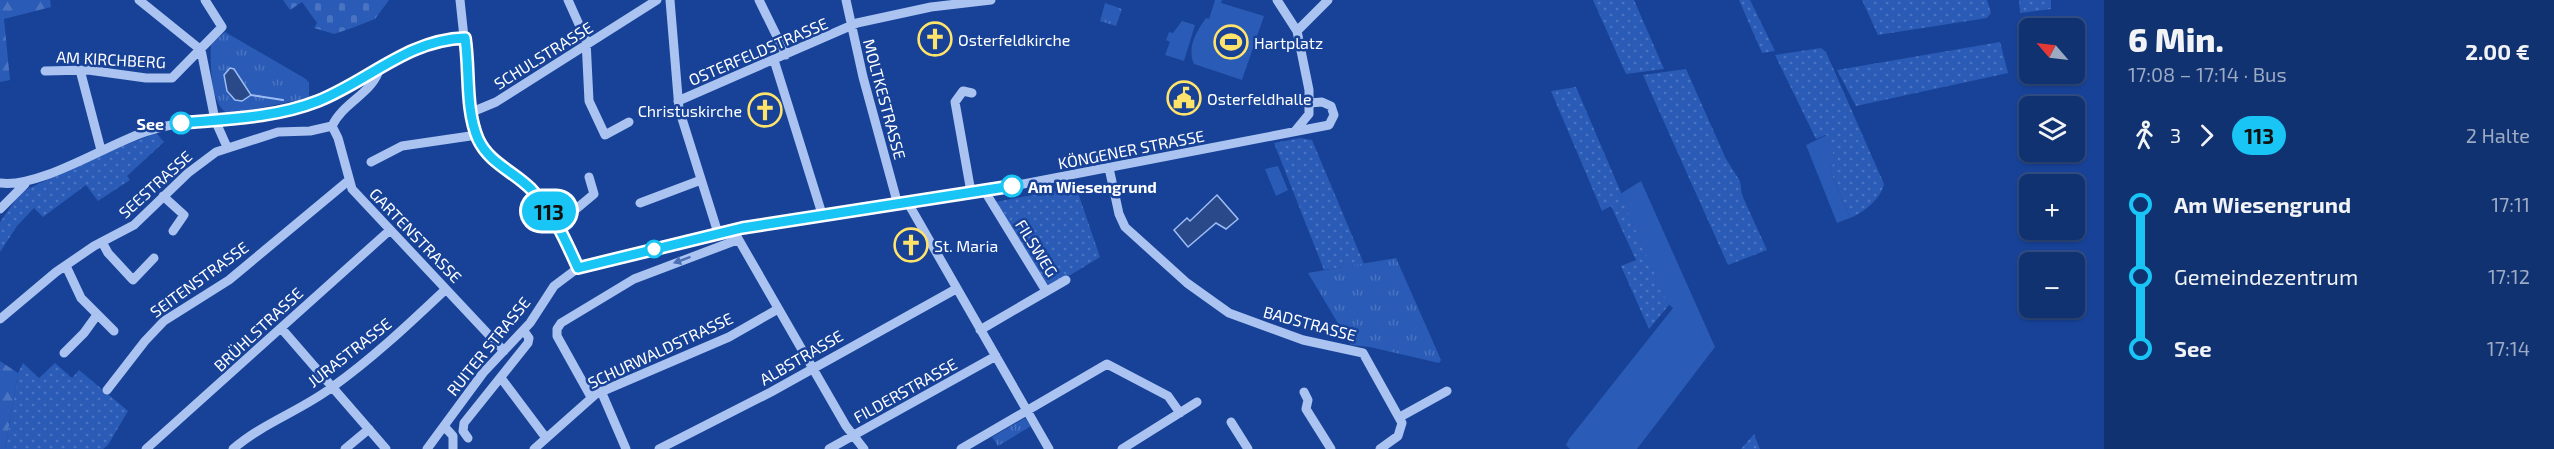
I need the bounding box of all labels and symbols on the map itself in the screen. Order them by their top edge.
street label: OSTERFELDSTRASSE [686,13,830,89]
street label: SCHULSTRASSE [490,17,596,93]
north arrow [2019,18,2085,84]
church icon: Osterfeldkirche [917,21,953,57]
sports icon: Hartplatz [1213,24,1249,60]
place label: Osterfeldkirche [958,30,1070,49]
place label: Hartplatz [1254,33,1323,52]
street label: MOLTKESTRASSE [860,37,910,161]
street label: AM KIRCHBERG [56,47,166,71]
public building icon: Osterfeldhalle [1166,80,1202,116]
place label: Osterfeldhalle [1207,89,1312,108]
church icon: Christuskirche [747,92,783,128]
place label: Christuskirche [638,101,742,120]
marker: See [170,112,192,134]
place label: See [137,114,164,133]
street label: KÖNGENER STRASSE [1056,125,1206,173]
street label: SEESTRASSE [114,146,196,222]
marker: Am Wiesengrund [1001,175,1023,197]
place label: Am Wiesengrund [1028,177,1157,196]
street label: GARTENSTRASSE [366,184,466,286]
line badge: 113 [514,192,584,230]
street label: FILSWEG [1012,216,1062,280]
church icon: St. Maria [893,227,929,263]
place label: St. Maria [934,236,998,255]
street label: SEITENSTRASSE [146,237,252,321]
unlabelled marker [645,240,663,258]
one-way arrow [673,256,691,265]
street label: BRÜHLSTRASSE [210,283,306,375]
street label: RUITER STRASSE [442,293,534,399]
street label: BADSTRASSE [1261,301,1359,345]
street label: SCHURWALDSTRASSE [584,308,736,392]
street label: JURASTRASSE [303,313,395,391]
street label: ALBSTRASSE [756,325,846,389]
street label: FILDERSTRASSE [850,354,960,426]

